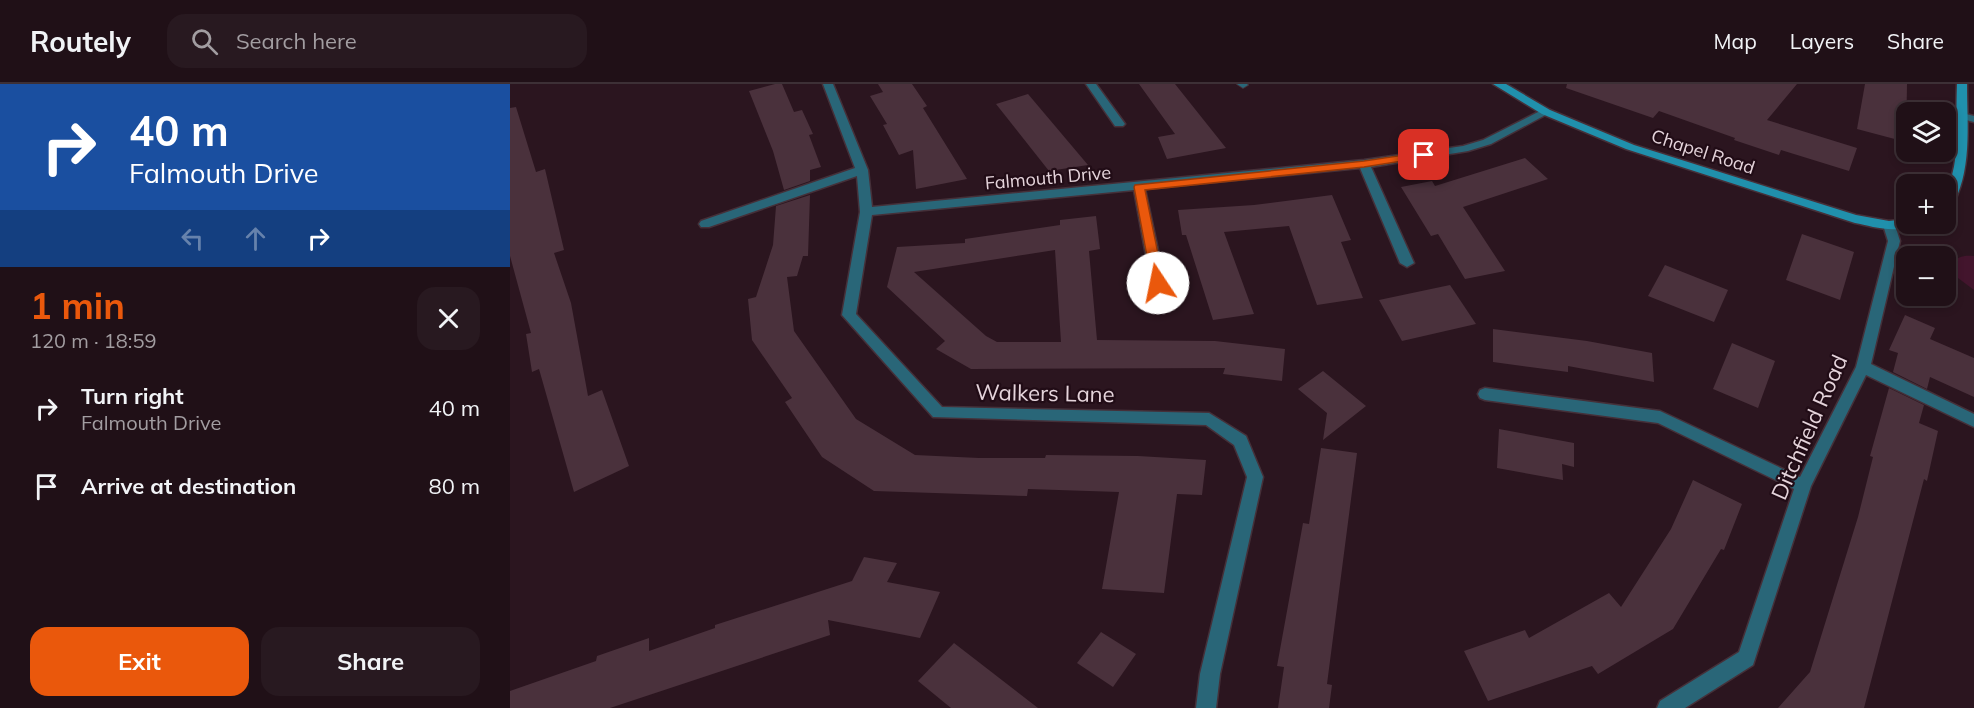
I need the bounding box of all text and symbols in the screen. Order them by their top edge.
search box [167,14,587,68]
text: Routely [30,24,131,59]
icon: search [188,25,221,58]
text: Search here [236,27,357,55]
text: Map [1714,28,1757,54]
text: Layers [1790,28,1854,54]
text: Share [1887,28,1944,54]
map controls [1896,102,1956,306]
button: layers [1896,102,1956,162]
text: 40 m [129,104,229,157]
icon: right [30,108,108,186]
street label: Chapel Road [1649,124,1758,179]
pin [1398,129,1449,180]
icon: arrive [1407,138,1440,171]
text: Falmouth Drive [129,156,319,190]
street label: Falmouth Drive [984,161,1112,194]
button: + [1896,174,1956,234]
icon: left [176,222,209,255]
icon: ahead [239,222,272,255]
icon: right [302,222,335,255]
button: − [1896,246,1956,306]
position arrow [1126,251,1190,315]
text: 1 min [30,283,125,328]
button: close [417,287,480,350]
text: 120 m · 18:59 [30,328,156,353]
street label: Ditchfield Road [1765,350,1853,504]
street label: Walkers Lane [975,378,1115,408]
text: Turn right [81,382,184,410]
icon: right [30,392,63,425]
text: 40 m [429,394,480,422]
text: Falmouth Drive [81,410,221,435]
icon: arrive [30,470,63,503]
text: Arrive at destination [81,472,296,500]
text: 80 m [429,472,480,500]
button: Exit [30,627,249,696]
button: Share [261,627,480,696]

